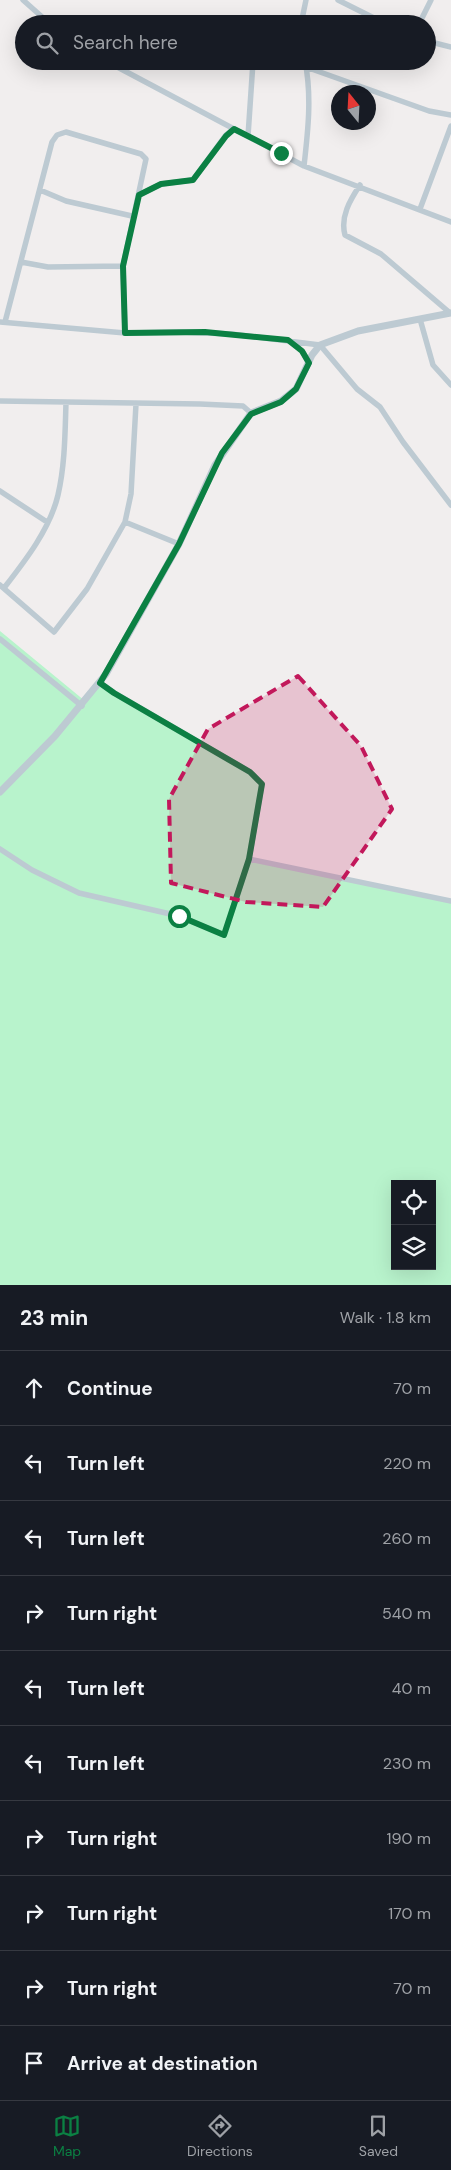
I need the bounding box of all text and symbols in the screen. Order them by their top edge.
search box [15,15,436,70]
icon: search [33,29,61,57]
text: Search here [73,30,178,55]
north arrow [331,85,376,130]
route end [270,142,293,165]
route start [168,905,191,928]
map controls [391,1180,436,1270]
button: locate [391,1180,436,1225]
button: layers [391,1225,436,1270]
text: 23 min [20,1304,88,1332]
text: Walk · 1.8 km [340,1307,431,1328]
icon: ahead [20,1374,48,1402]
text: Continue [67,1376,153,1401]
text: 70 m [393,1378,431,1399]
icon: left [20,1449,48,1477]
text: Turn left [67,1451,145,1476]
text: 220 m [383,1453,431,1474]
icon: left [20,1524,48,1552]
text: Turn left [67,1526,145,1551]
text: 260 m [382,1528,431,1549]
icon: right [20,1599,48,1627]
text: Turn right [67,1601,157,1626]
text: 540 m [382,1603,431,1624]
icon: left [20,1674,48,1702]
text: Turn left [67,1676,145,1701]
text: 40 m [392,1678,431,1699]
icon: left [20,1749,48,1777]
text: Turn left [67,1751,145,1776]
text: 230 m [383,1753,431,1774]
icon: right [20,1824,48,1852]
text: Turn right [67,1826,157,1851]
text: 190 m [387,1828,431,1849]
icon: right [20,1899,48,1927]
text: Turn right [67,1901,157,1926]
text: 170 m [388,1903,431,1924]
icon: right [20,1974,48,2002]
text: Turn right [67,1976,157,2001]
text: 70 m [393,1978,431,1999]
icon: arrive [20,2049,48,2077]
text: Arrive at destination [67,2051,258,2076]
tab: Map [53,2112,81,2160]
tab: Directions [187,2112,253,2160]
tab: Saved [359,2112,398,2160]

